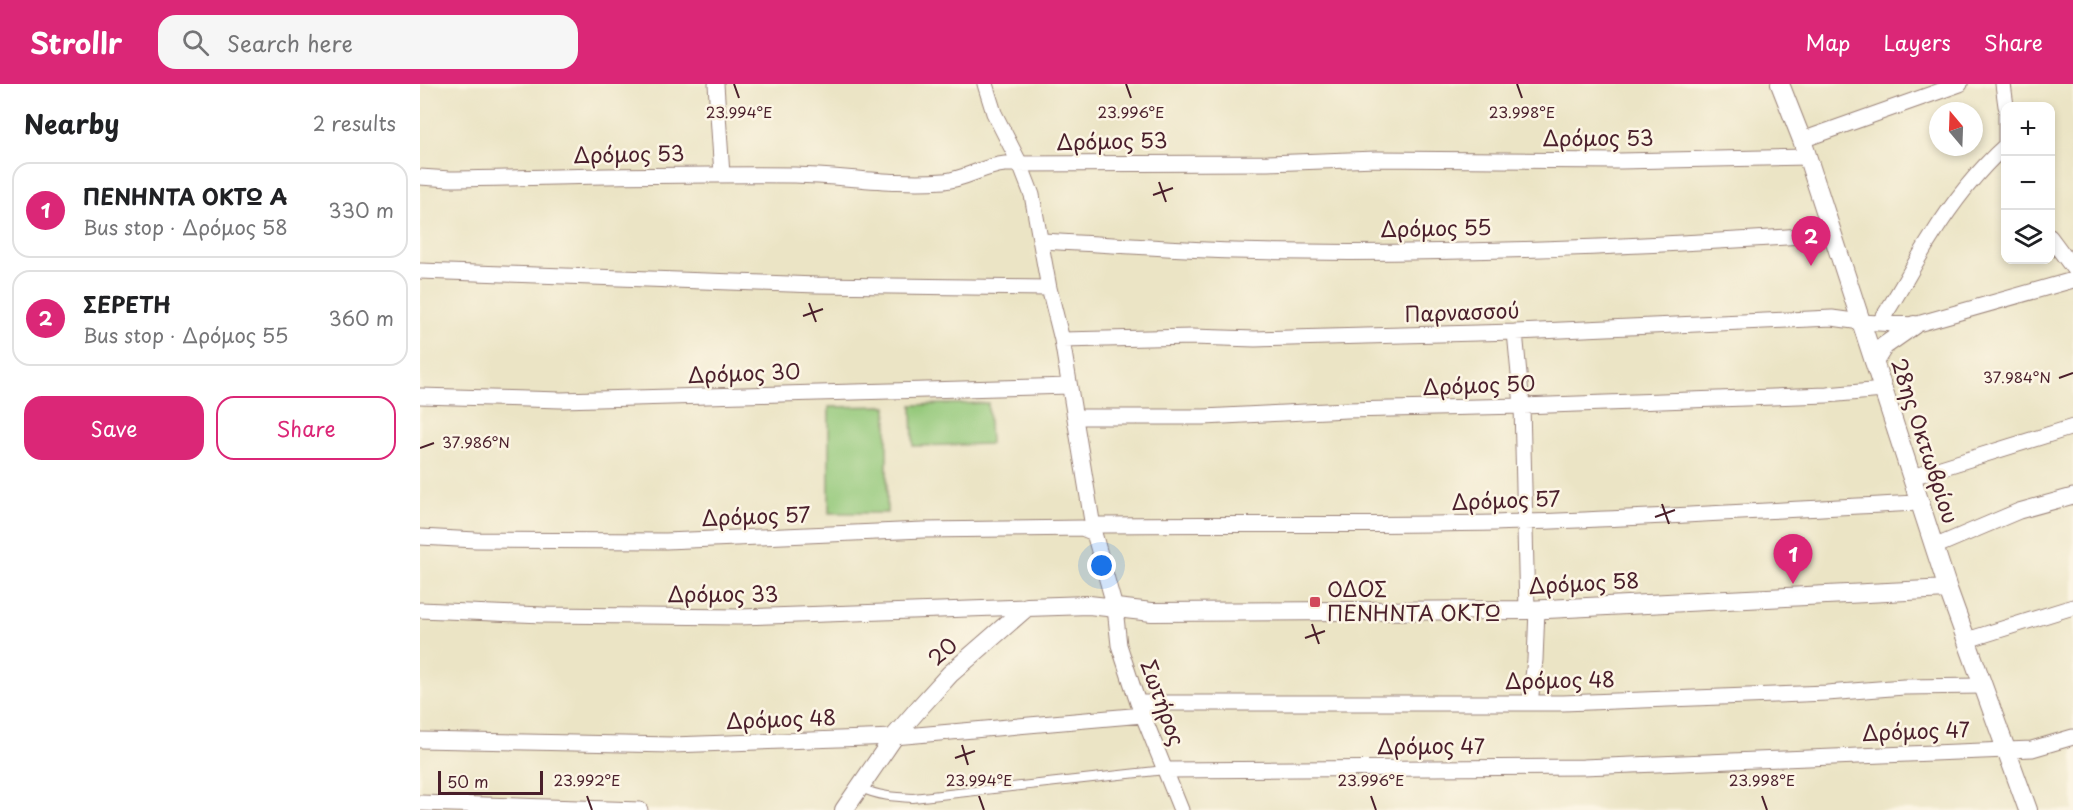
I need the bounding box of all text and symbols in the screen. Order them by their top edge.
search box [158,15,578,69]
text: Strollr [30,21,122,64]
icon: search [179,26,212,59]
text: Search here [227,26,353,59]
text: Map [1806,26,1850,58]
text: Layers [1883,26,1951,58]
text: Share [1984,26,2043,58]
text: 23.994°E [706,100,772,123]
text: 23.996°E [1098,100,1164,123]
text: 23.998°E [1489,100,1555,123]
north arrow [1929,102,1983,156]
map controls [2001,102,2055,264]
button: + [2001,102,2055,156]
text: Nearby [24,104,119,143]
text: 2 results [313,108,396,138]
street label: Δρόμος 53 [1542,121,1654,153]
street label: Δρόμος 53 [1056,123,1168,157]
street label: Δρόμος 53 [573,136,685,170]
button: − [2001,156,2055,210]
text: ΠΕΝΗΝΤΑ ΟΚΤΩ Α [83,179,288,212]
text: 1 [41,195,50,225]
text: 330 m [328,195,394,225]
street label: Δρόμος 55 [1380,210,1492,244]
button: layers [2001,210,2055,264]
text: Bus stop · Δρόμος 58 [83,212,288,242]
pin: 2 [1792,216,1830,266]
text: ΣΕΡΕΤΗ [83,287,171,320]
street label: Παρνασσού [1404,293,1520,329]
text: 2 [38,303,53,333]
text: 360 m [328,303,394,333]
text: Bus stop · Δρόμος 55 [83,320,288,350]
street label: 28ης Οκτωβρίου [1884,353,1968,527]
street label: Δρόμος 30 [687,354,801,390]
text: 37.984°N [1983,365,2051,388]
street label: Δρόμος 50 [1422,366,1536,402]
button: Save [24,396,204,460]
button: Share [216,396,396,460]
text: 37.986°N [442,430,510,453]
street label: Δρόμος 57 [1451,481,1561,517]
street label: Δρόμος 57 [701,497,811,533]
pin: 1 [1774,534,1812,584]
your location [1087,551,1116,580]
street label: Δρόμος 58 [1528,563,1640,601]
place label: ΟΔΟΣ ΠΕΝΗΝΤΑ ΟΚΤΩ [1327,572,1501,628]
street label: Δρόμος 33 [667,577,779,609]
marker: ΟΔΟΣ ΠΕΝΗΝΤΑ ΟΚΤΩ [1308,595,1322,609]
street label: 20 [920,629,964,672]
street label: Σωτήρος [1134,655,1194,750]
street label: Δρόμος 48 [1505,662,1615,696]
street label: Δρόμος 48 [725,700,837,736]
street label: Δρόμος 47 [1861,712,1971,748]
street label: Δρόμος 47 [1377,729,1485,761]
scale bar [438,768,543,796]
text: 23.992°E [554,768,620,791]
text: 23.994°E [946,768,1012,791]
text: 23.996°E [1338,768,1404,791]
text: 23.998°E [1729,768,1795,791]
text: 50 m [447,769,488,793]

